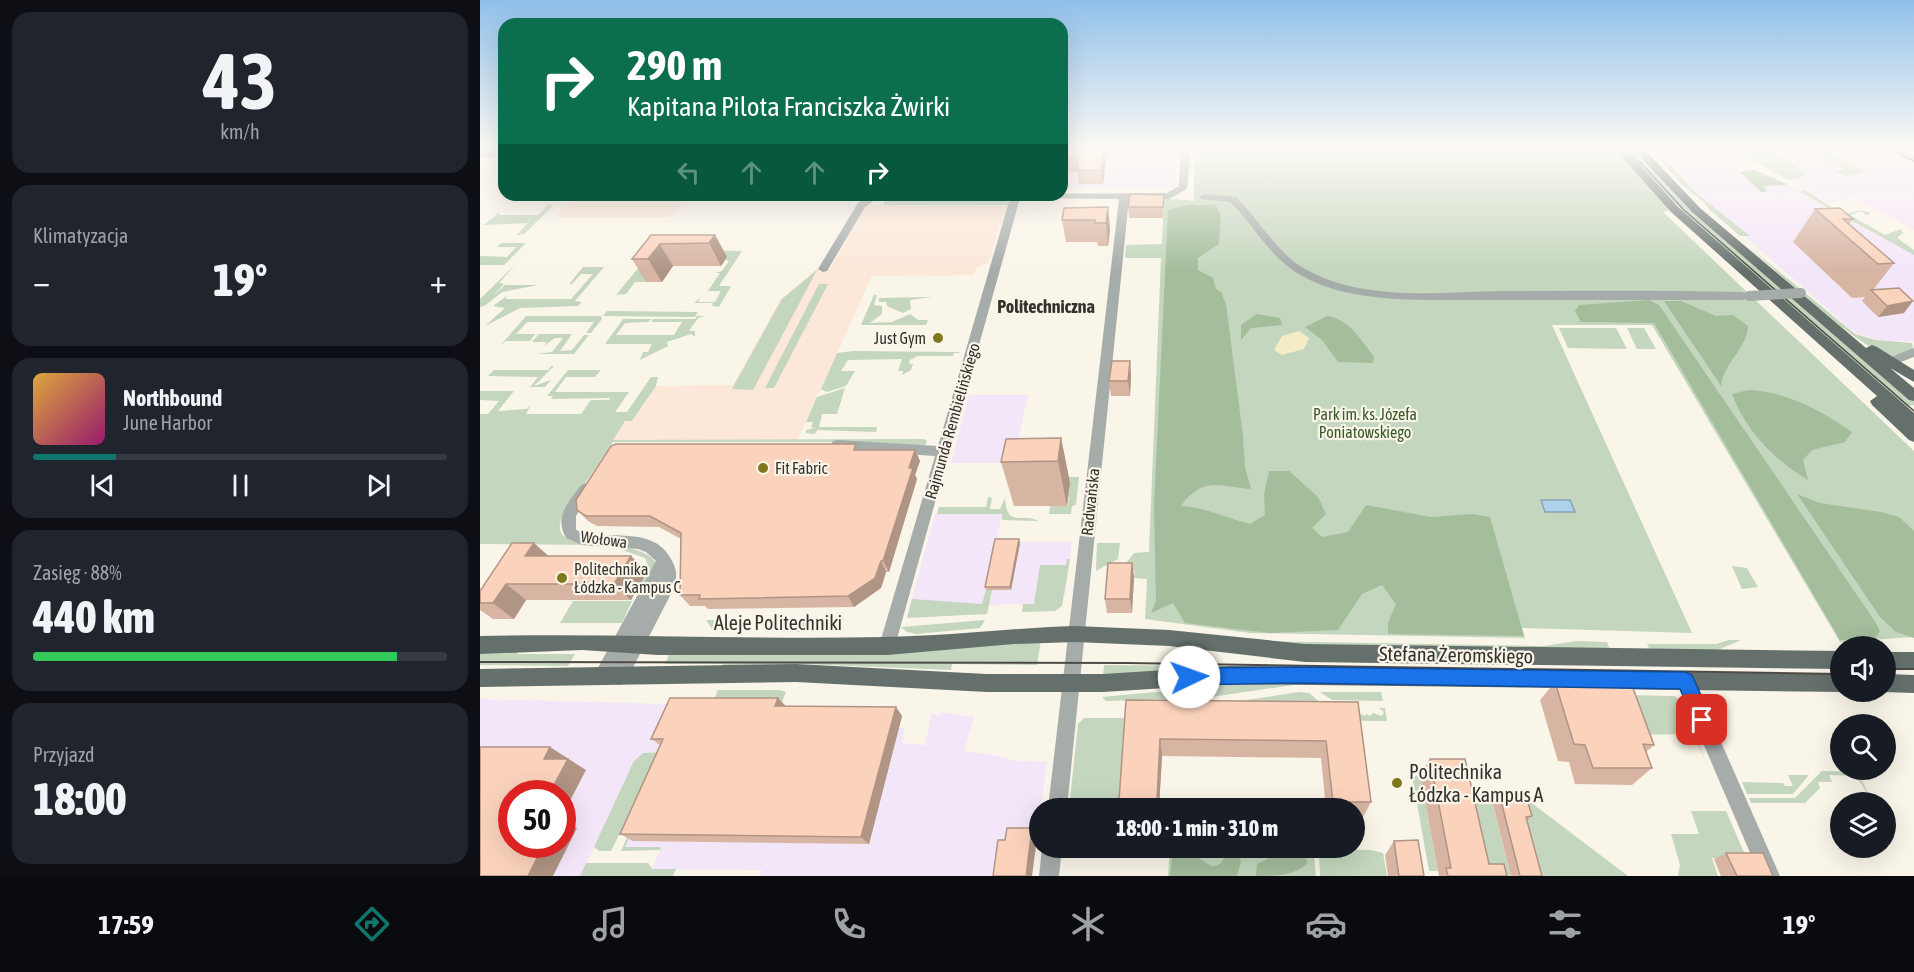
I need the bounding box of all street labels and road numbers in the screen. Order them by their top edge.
street label: Rajmunda Rembielińskiego [921,341,984,501]
street label: Radwańska [1078,467,1102,537]
street label: Wołowa [580,527,628,551]
street label: Aleje Politechniki [714,611,842,634]
street label: Stefana Żeromskiego [1379,642,1533,667]

